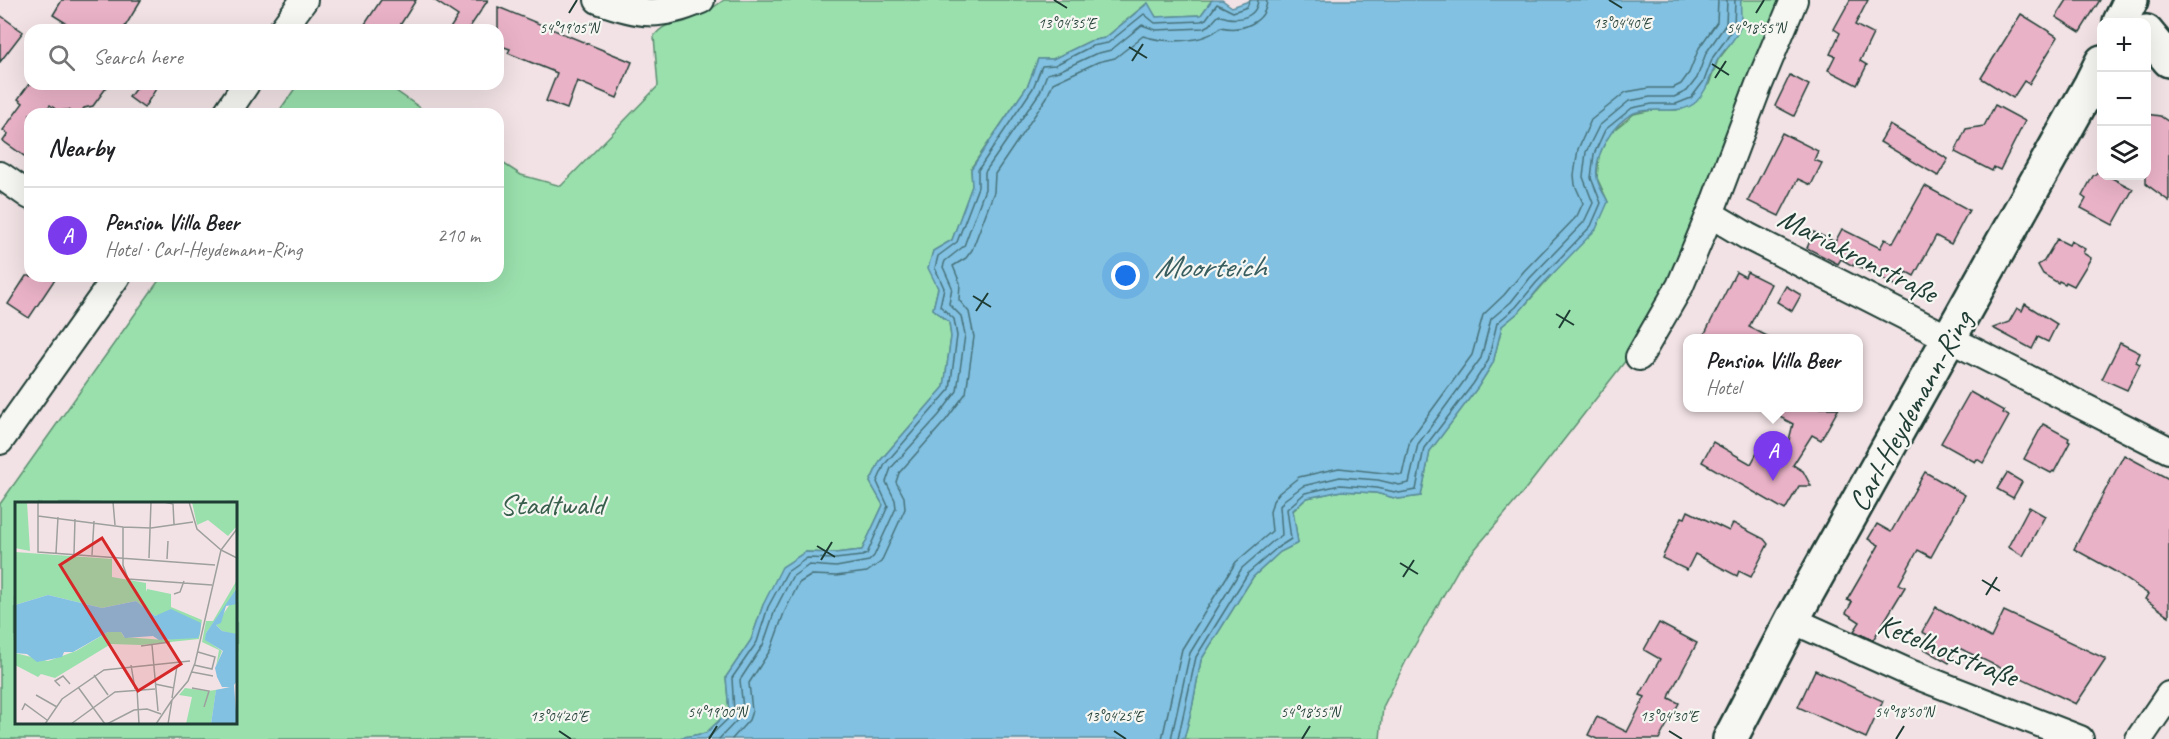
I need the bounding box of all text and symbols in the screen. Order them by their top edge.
text: 13°04'35"E [1038,14,1098,33]
text: 13°04'40"E [1593,14,1653,33]
map controls [2097,18,2151,180]
button: + [2097,18,2151,72]
text: 54°19'05"N [539,19,602,38]
text: 54°18'55"N [1726,19,1789,38]
search box [24,24,504,90]
icon: search [45,41,78,74]
text: Search here [93,43,183,71]
button: − [2097,72,2151,126]
button: layers [2097,126,2151,180]
text: Nearby [48,131,113,164]
street label: Mariakronstraße [1772,199,1946,312]
text: Pension Villa Beer [105,209,239,237]
text: A [62,223,73,248]
text: 210 m [437,223,480,248]
text: Hotel · Carl-Heydemann-Ring [105,237,302,262]
water label: Moorteich [1155,246,1268,287]
your location [1111,261,1140,290]
street label: Carl-Heydemann-Ring [1839,302,1982,518]
popup [1683,334,1863,412]
text: Pension Villa Beer [1706,347,1840,375]
text: Hotel [1706,375,1741,400]
pin: A [1754,432,1792,481]
park label: Stadtwald [500,485,608,523]
inset map [15,502,237,724]
street label: Ketelhotstraße [1872,605,2026,696]
text: 54°19'00"N [687,703,750,722]
text: 54°18'55"N [1280,703,1343,722]
text: 54°18'50"N [1874,703,1937,722]
text: 13°04'20"E [530,707,590,726]
text: 13°04'25"E [1085,707,1145,726]
text: 13°04'30"E [1640,707,1700,726]

